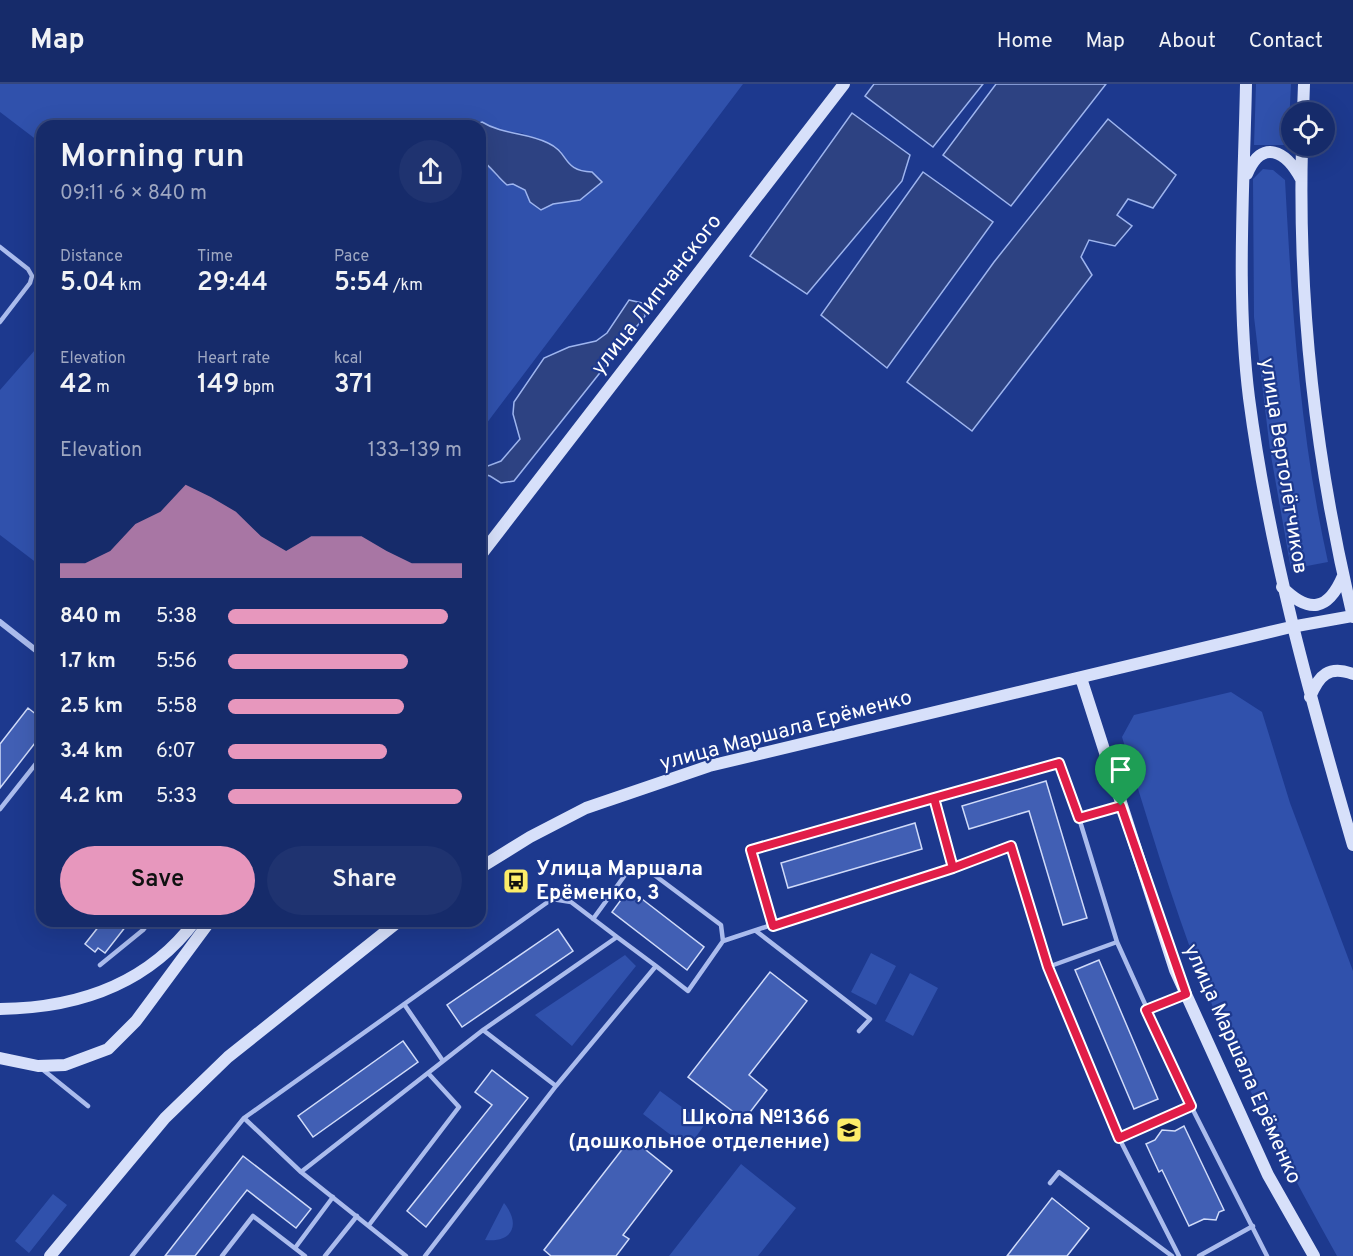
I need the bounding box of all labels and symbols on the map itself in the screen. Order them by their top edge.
street label: улица Липчанского [586,209,728,381]
street label: улица Вертолётчиков [1253,356,1313,576]
street label: улица Маршала Ерёменко [657,684,915,778]
pin [1095,744,1146,806]
place label: Улица Маршала Ерёменко, 3 [536,856,703,907]
bus stop icon: Улица Маршала Ерёменко, 3 [501,866,531,896]
street label: улица Маршала Ерёменко [1177,940,1307,1188]
place label: Школа №1366 (дошкольное отделение) [568,1105,830,1156]
school or university icon: Школа №1366 (дошкольное отделение) [834,1115,864,1145]

